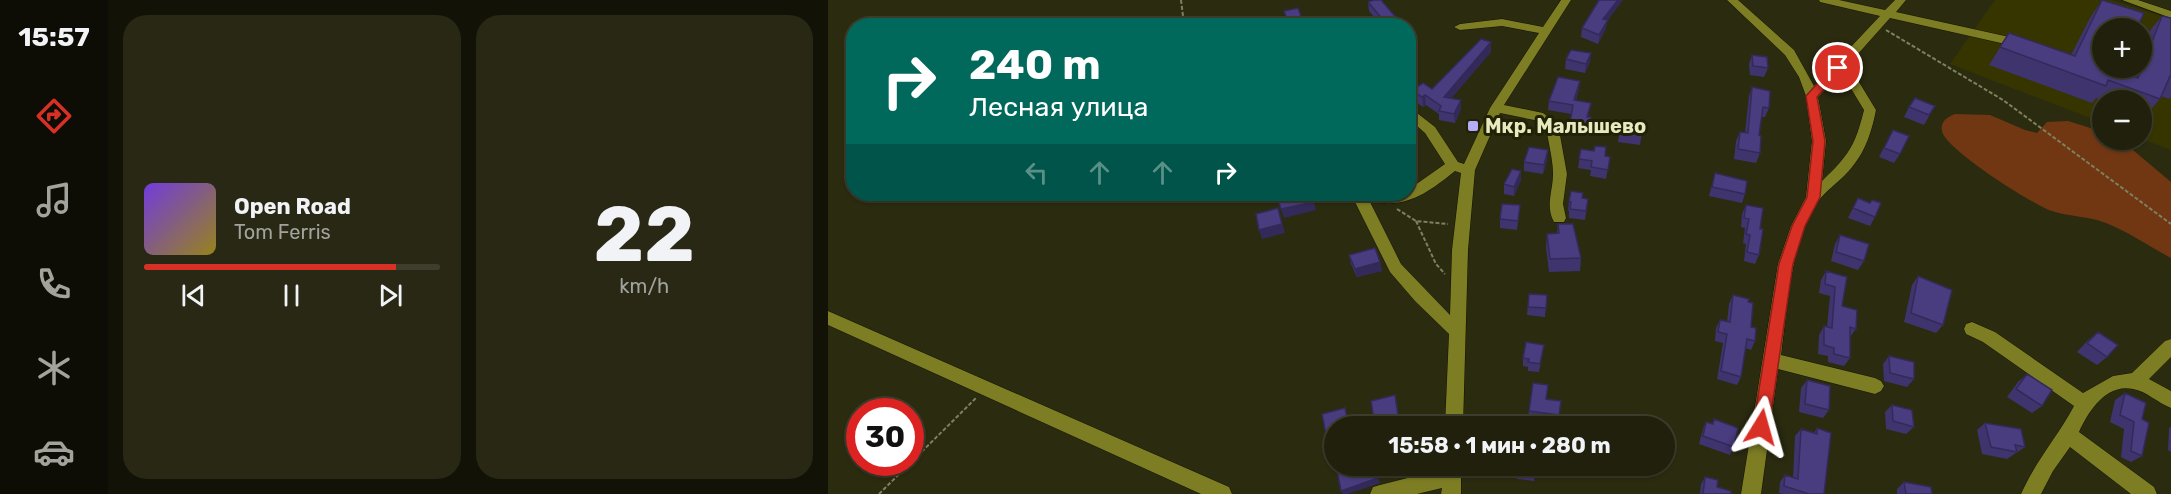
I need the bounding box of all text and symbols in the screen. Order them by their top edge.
map controls [2092,18,2152,150]
button: + [2092,18,2152,78]
text: 15:57 [18,21,90,53]
text: 240 m [969,40,1101,90]
icon: right [870,42,948,120]
pin [1812,42,1863,93]
icon: arrive [1821,51,1854,84]
button: − [2092,90,2152,150]
text: Лесная улица [969,91,1148,123]
icon: directions [33,95,75,137]
place label: Мкр. Малышево [1485,114,1646,138]
marker: Мкр. Малышево [1466,119,1480,133]
icon: left [1020,156,1053,189]
icon: ahead [1083,156,1116,189]
icon: ahead [1146,156,1179,189]
icon: right [1209,156,1242,189]
icon: music [33,179,75,221]
text: 22 [594,188,695,281]
text: Open Road [234,193,351,220]
text: Tom Ferris [234,220,331,244]
icon: phone [33,263,75,305]
text: km/h [619,274,669,298]
icon: previous [177,279,210,312]
icon: pause [275,279,308,312]
icon: next [374,279,407,312]
icon: climate [33,347,75,389]
position arrow [1729,395,1793,459]
speed limit sign: 30 [846,398,924,476]
icon: car [33,431,75,473]
text: 15:58 · 1 мин · 280 m [1388,432,1611,459]

